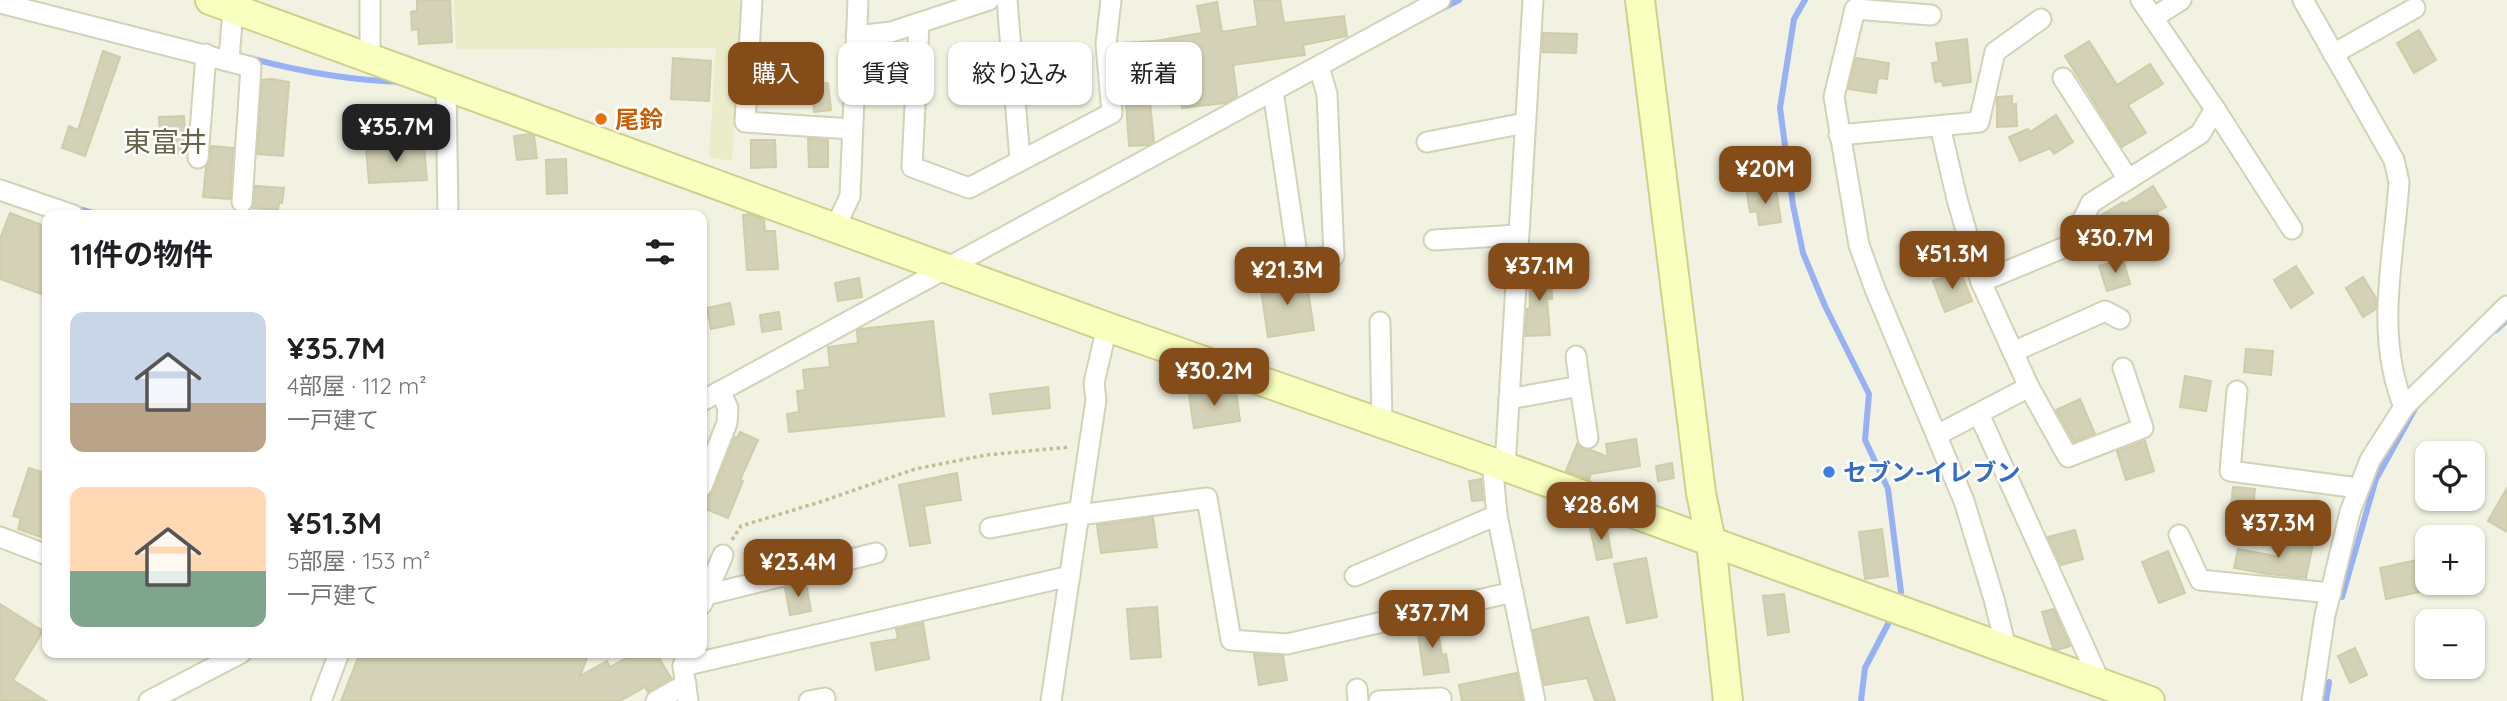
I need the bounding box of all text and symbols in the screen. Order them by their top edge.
chip: 購入 [728,42,824,105]
chip: 賃貸 [838,42,934,105]
chip: 絞り込み [948,42,1092,105]
chip: 新着 [1106,42,1202,105]
pin: ¥35.7M [339,104,453,164]
place label: 尾鈴 [615,104,663,134]
marker: 尾鈴 [593,111,609,127]
text: ¥35.7M [358,112,434,141]
district label: 東富井 [123,124,207,159]
pin: ¥20M [1724,146,1806,206]
text: ¥20M [1735,154,1795,183]
pin: ¥30.7M [2058,216,2172,275]
text: ¥30.7M [2076,223,2154,252]
pin: ¥51.3M [1895,232,2009,291]
icon: filters [641,233,679,271]
text: 11件の物件 [70,235,213,273]
text: ¥51.3M [1916,239,1988,268]
pin: ¥37.1M [1482,244,1596,303]
pin: ¥21.3M [1230,247,1344,307]
text: ¥37.1M [1504,251,1574,280]
text: ¥21.3M [1251,255,1323,284]
text: ¥35.7M [287,329,386,367]
icon: home [126,340,210,424]
pin: ¥30.2M [1157,348,1271,408]
text: ¥30.2M [1175,356,1253,385]
text: 4部屋 · 112 m² [287,371,426,400]
text: 一戸建て [287,405,379,434]
map controls [2415,441,2485,679]
button: locate [2415,441,2485,511]
place label: セブン-イレブン [1843,457,2021,487]
marker: セブン-イレブン [1821,464,1837,480]
pin: ¥28.6M [1544,482,1658,542]
text: ¥28.6M [1563,490,1639,519]
pin: ¥37.3M [2221,500,2335,560]
text: ¥51.3M [287,504,382,542]
text: ¥37.3M [2241,508,2315,537]
icon: home [126,515,210,599]
button: + [2415,525,2485,595]
pin: ¥23.4M [741,540,855,599]
text: 5部屋 · 153 m² [287,546,430,575]
text: ¥23.4M [760,547,836,576]
text: 一戸建て [287,580,379,609]
pin: ¥37.7M [1375,590,1489,650]
text: ¥37.7M [1395,598,1469,627]
button: − [2415,609,2485,679]

